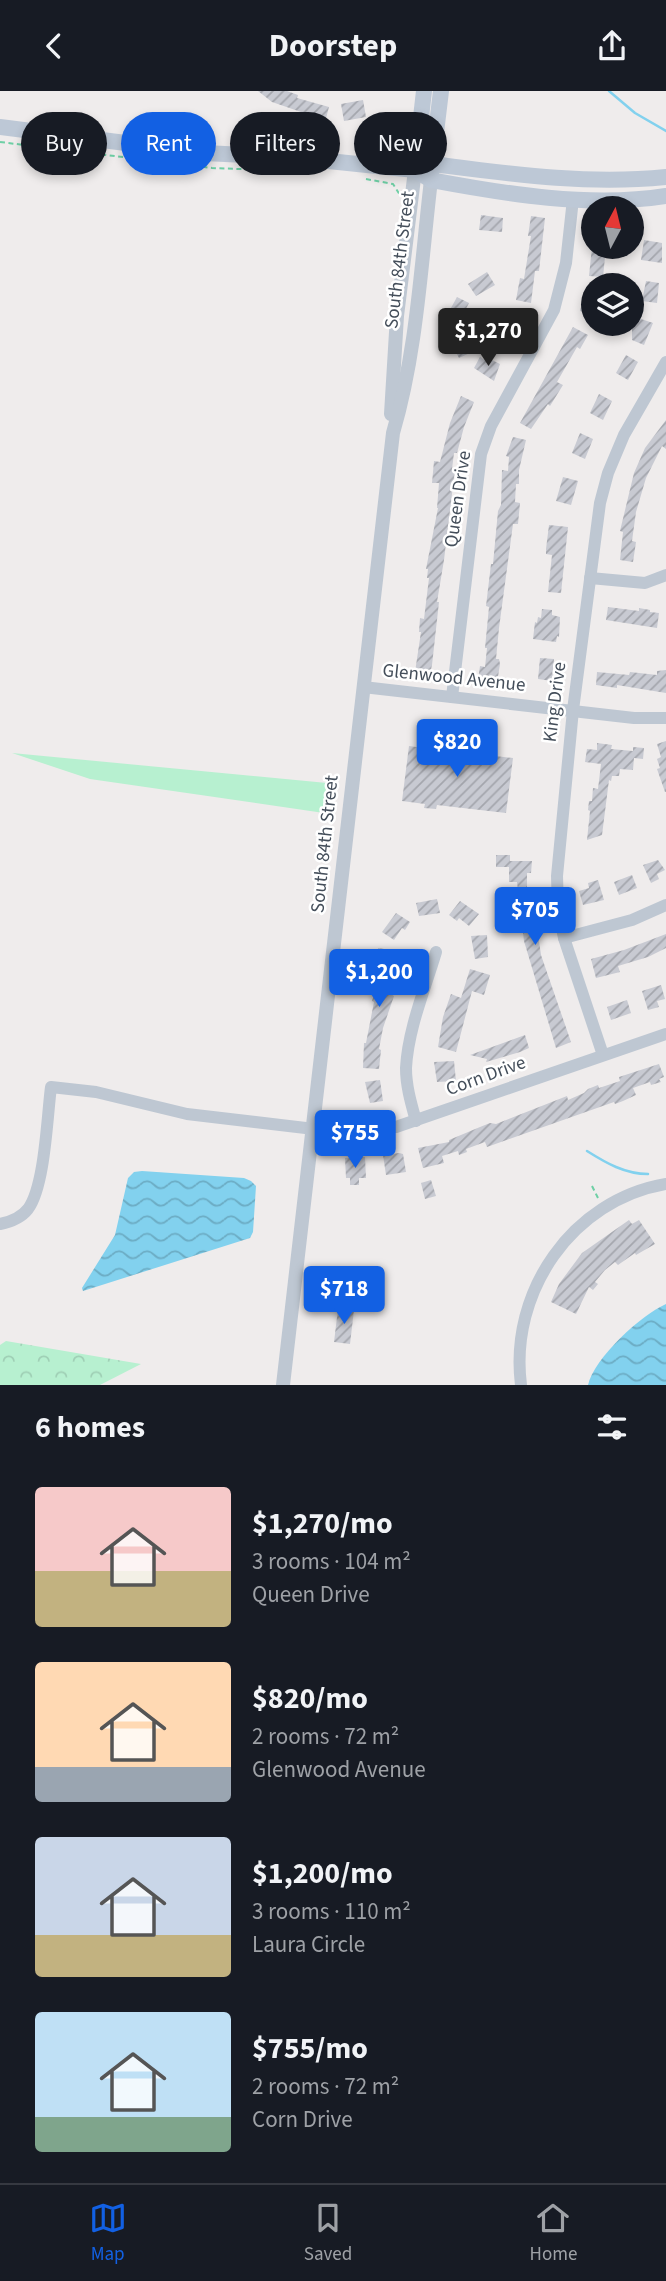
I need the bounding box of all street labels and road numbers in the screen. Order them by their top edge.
street label: South 84th Street [378,189,422,330]
street label: Queen Drive [438,449,478,549]
street label: Glenwood Avenue [381,657,527,699]
street label: King Drive [537,660,573,744]
street label: South 84th Street [304,773,346,914]
street label: Corn Drive [442,1049,530,1103]

